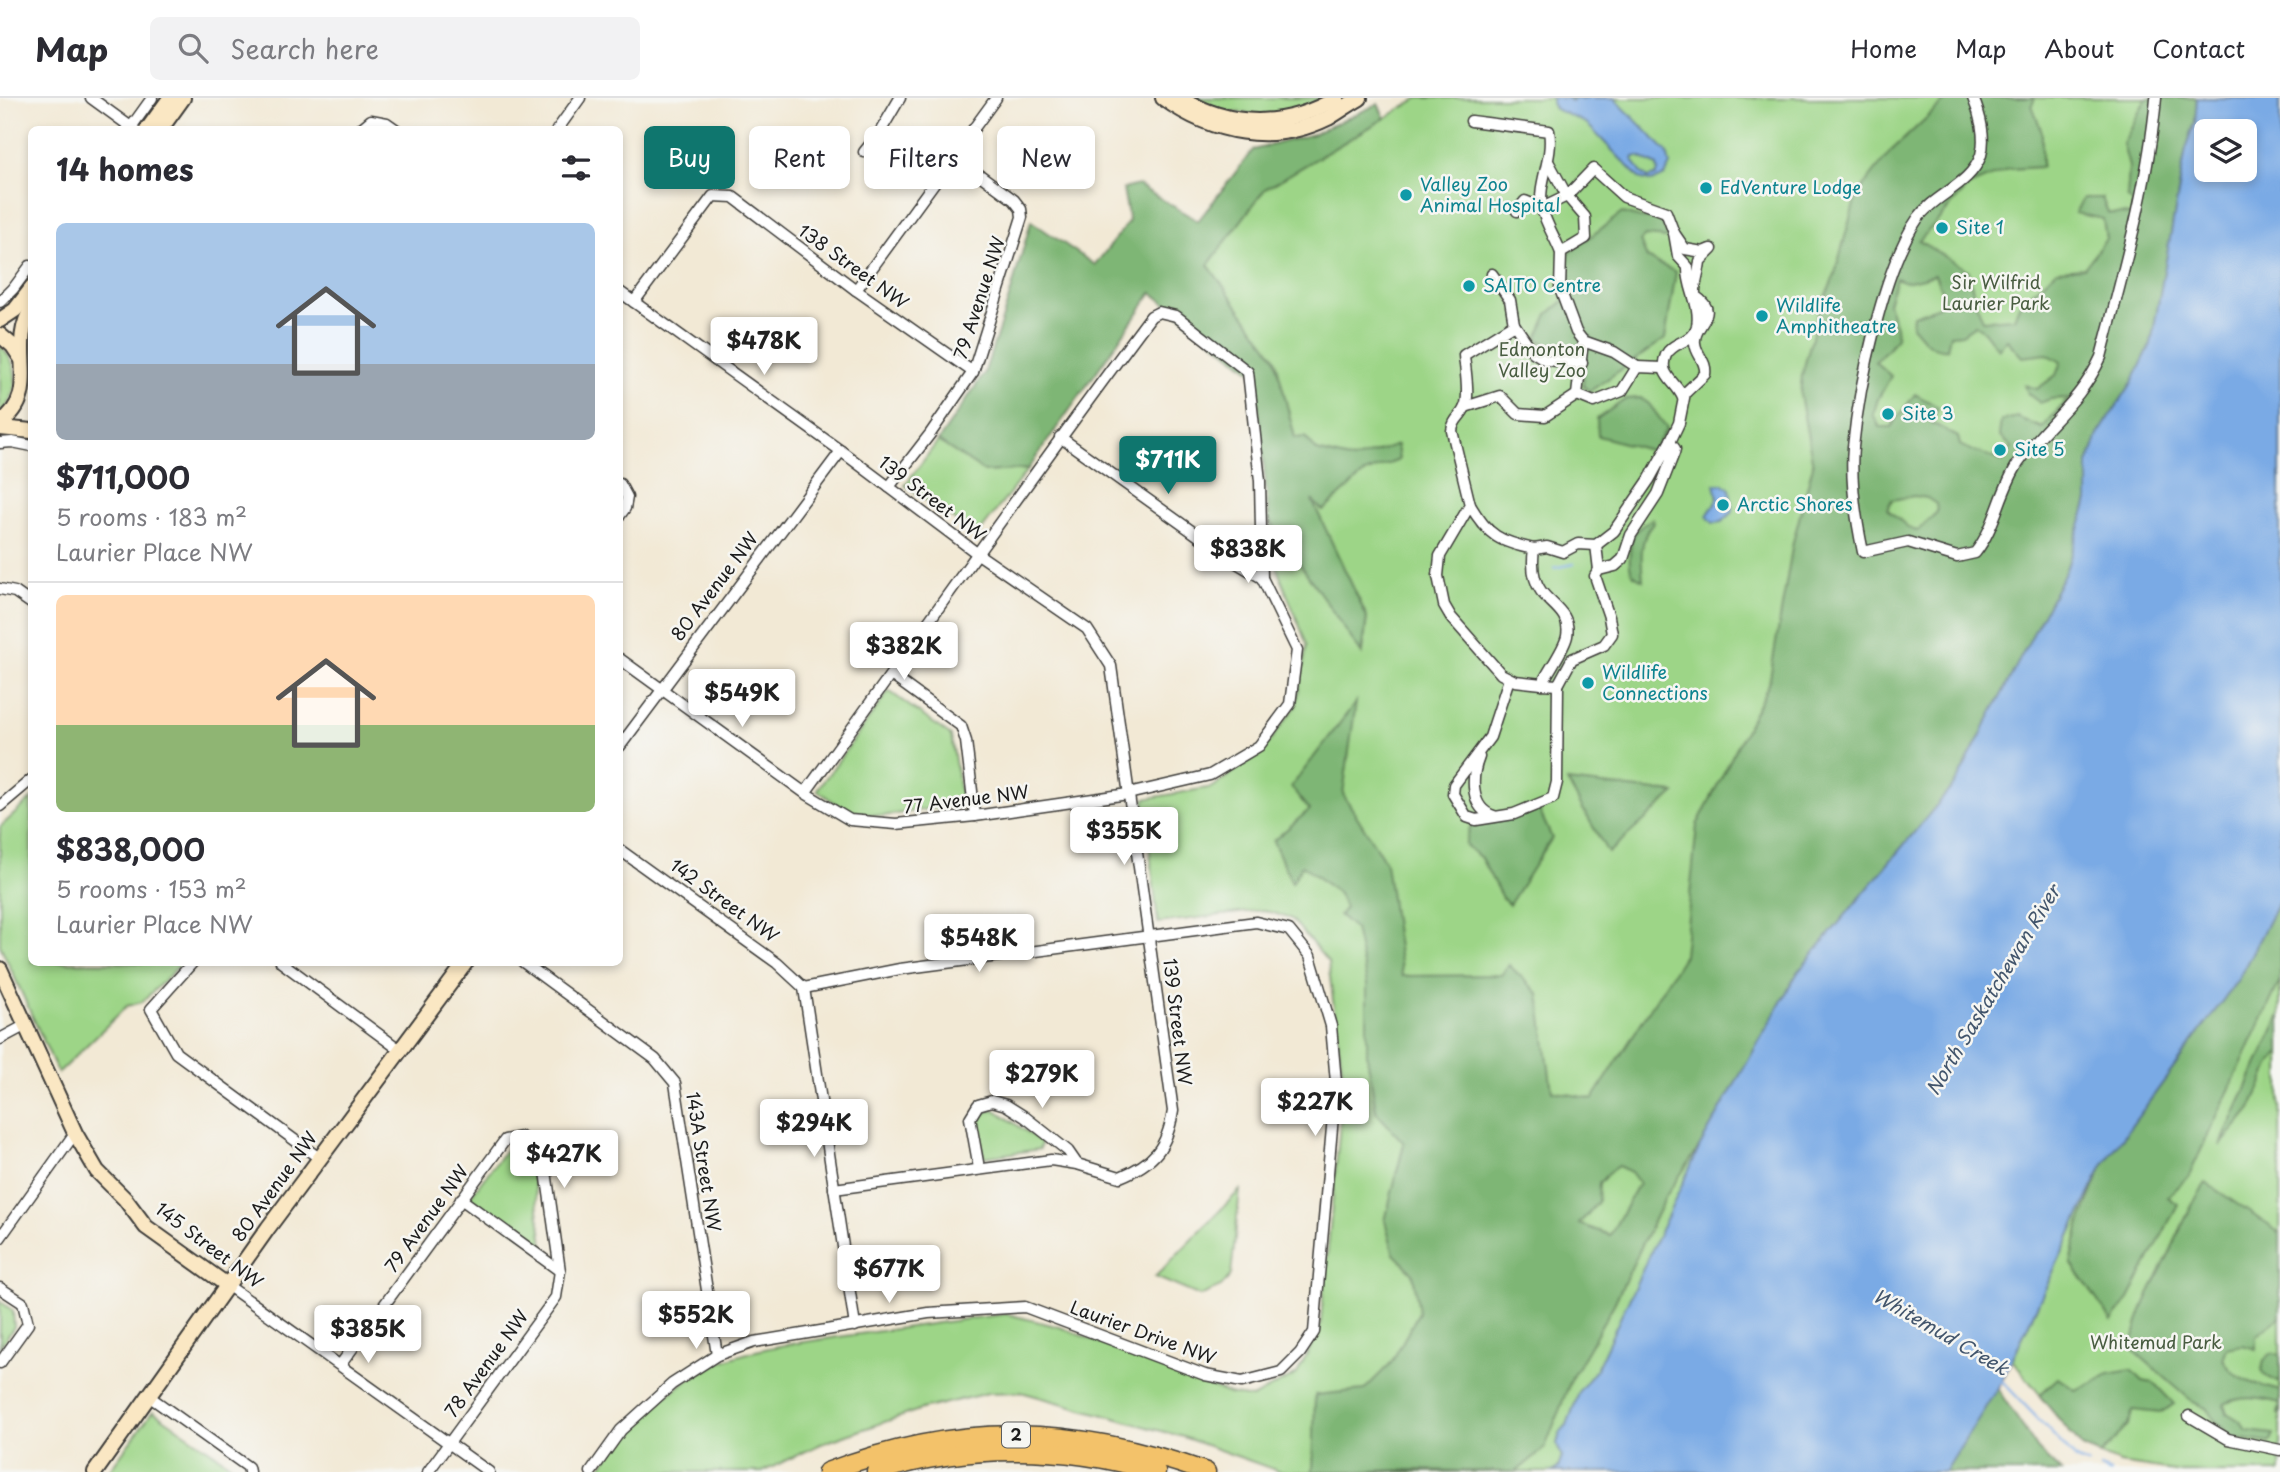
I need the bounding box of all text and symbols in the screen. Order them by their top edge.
search box [150,17,640,80]
text: Map [35,23,108,73]
icon: search [174,29,212,67]
text: Search here [230,29,379,68]
text: Home [1850,30,1917,66]
text: Map [1955,30,2006,66]
text: About [2044,30,2114,66]
text: Contact [2152,30,2245,66]
map controls [2194,119,2257,182]
button: layers [2194,119,2257,182]
chip: Buy [644,126,735,189]
chip: Rent [749,126,850,189]
chip: Filters [864,126,983,189]
chip: New [997,126,1095,189]
text: 14 homes [56,146,194,191]
icon: filters [557,149,595,187]
place label: Valley Zoo Animal Hospital [1420,170,1560,218]
place label: EdVenture Lodge [1720,173,1861,200]
marker: EdVenture Lodge [1698,180,1714,196]
marker: Valley Zoo Animal Hospital [1398,187,1414,203]
place label: Site 1 [1956,213,2004,240]
street label: 138 Street NW [793,216,915,315]
marker: Site 1 [1934,220,1950,236]
street label: 79 Avenue NW [946,232,1011,362]
icon: home [263,268,389,394]
park label: Sir Wilfrid Laurier Park [1942,268,2050,316]
place label: SAITO Centre [1483,271,1601,298]
marker: SAITO Centre [1461,278,1477,294]
place label: Wildlife Amphitheatre [1776,291,1897,339]
marker: Wildlife Amphitheatre [1754,308,1770,324]
pin: $478K [715,317,813,377]
text: $478K [727,322,801,357]
park label: Edmonton Valley Zoo [1498,335,1586,383]
place label: Site 3 [1902,399,1954,426]
marker: Site 3 [1880,406,1896,422]
place label: Site 5 [2014,435,2065,462]
pin: $711K [1119,436,1217,496]
text: $711K [1135,441,1201,476]
marker: Site 5 [1992,442,2008,458]
street label: 139 Street NW [874,448,992,547]
text: $711,000 [56,454,190,499]
place label: Arctic Shores [1737,490,1853,517]
marker: Arctic Shores [1715,497,1731,513]
text: 5 rooms · 183 m² [56,499,247,534]
street label: 80 Avenue NW [664,525,764,646]
pin: $838K [1199,526,1297,585]
text: $838K [1210,530,1286,565]
text: Laurier Place NW [56,534,253,569]
pin: $382K [855,622,953,682]
text: $382K [866,627,942,662]
icon: home [263,640,389,766]
place label: Wildlife Connections [1602,658,1708,706]
pin: $549K [693,670,791,729]
text: $549K [704,674,780,709]
marker: Wildlife Connections [1580,675,1596,691]
street label: 77 Avenue NW [902,777,1031,820]
pin: $355K [1075,808,1173,867]
text: $355K [1086,812,1162,847]
text: $838,000 [56,826,205,871]
street label: 142 Street NW [665,851,785,949]
text: 5 rooms · 153 m² [56,871,247,906]
water label: North Saskatchewan River [1918,877,2067,1100]
text: Laurier Place NW [56,906,253,941]
pin: $548K [930,914,1028,974]
text: $548K [940,919,1018,954]
street label: 139 Street NW [1157,957,1200,1087]
pin: $279K [993,1051,1091,1110]
text: $279K [1005,1055,1079,1090]
pin: $227K [1266,1079,1364,1138]
text: $227K [1277,1083,1353,1118]
street label: 143A Street NW [680,1090,729,1234]
pin: $294K [765,1100,863,1159]
text: $294K [776,1104,852,1139]
street label: 80 Avenue NW [225,1125,323,1247]
pin: $427K [515,1130,613,1190]
text: $427K [526,1135,602,1170]
street label: 79 Avenue NW [377,1158,474,1278]
street label: 145 Street NW [150,1195,269,1294]
pin: $677K [840,1246,938,1305]
text: $677K [853,1250,925,1285]
water label: Whitemud Creek [1868,1281,2016,1382]
pin: $552K [647,1292,745,1351]
street label: Laurier Drive NW [1067,1293,1220,1371]
text: $552K [658,1296,734,1331]
street label: 78 Avenue NW [437,1303,534,1422]
pin: $385K [319,1306,417,1365]
text: $385K [330,1310,406,1345]
park label: Whitemud Park [2090,1328,2222,1355]
road number: 2 [1002,1422,1030,1448]

